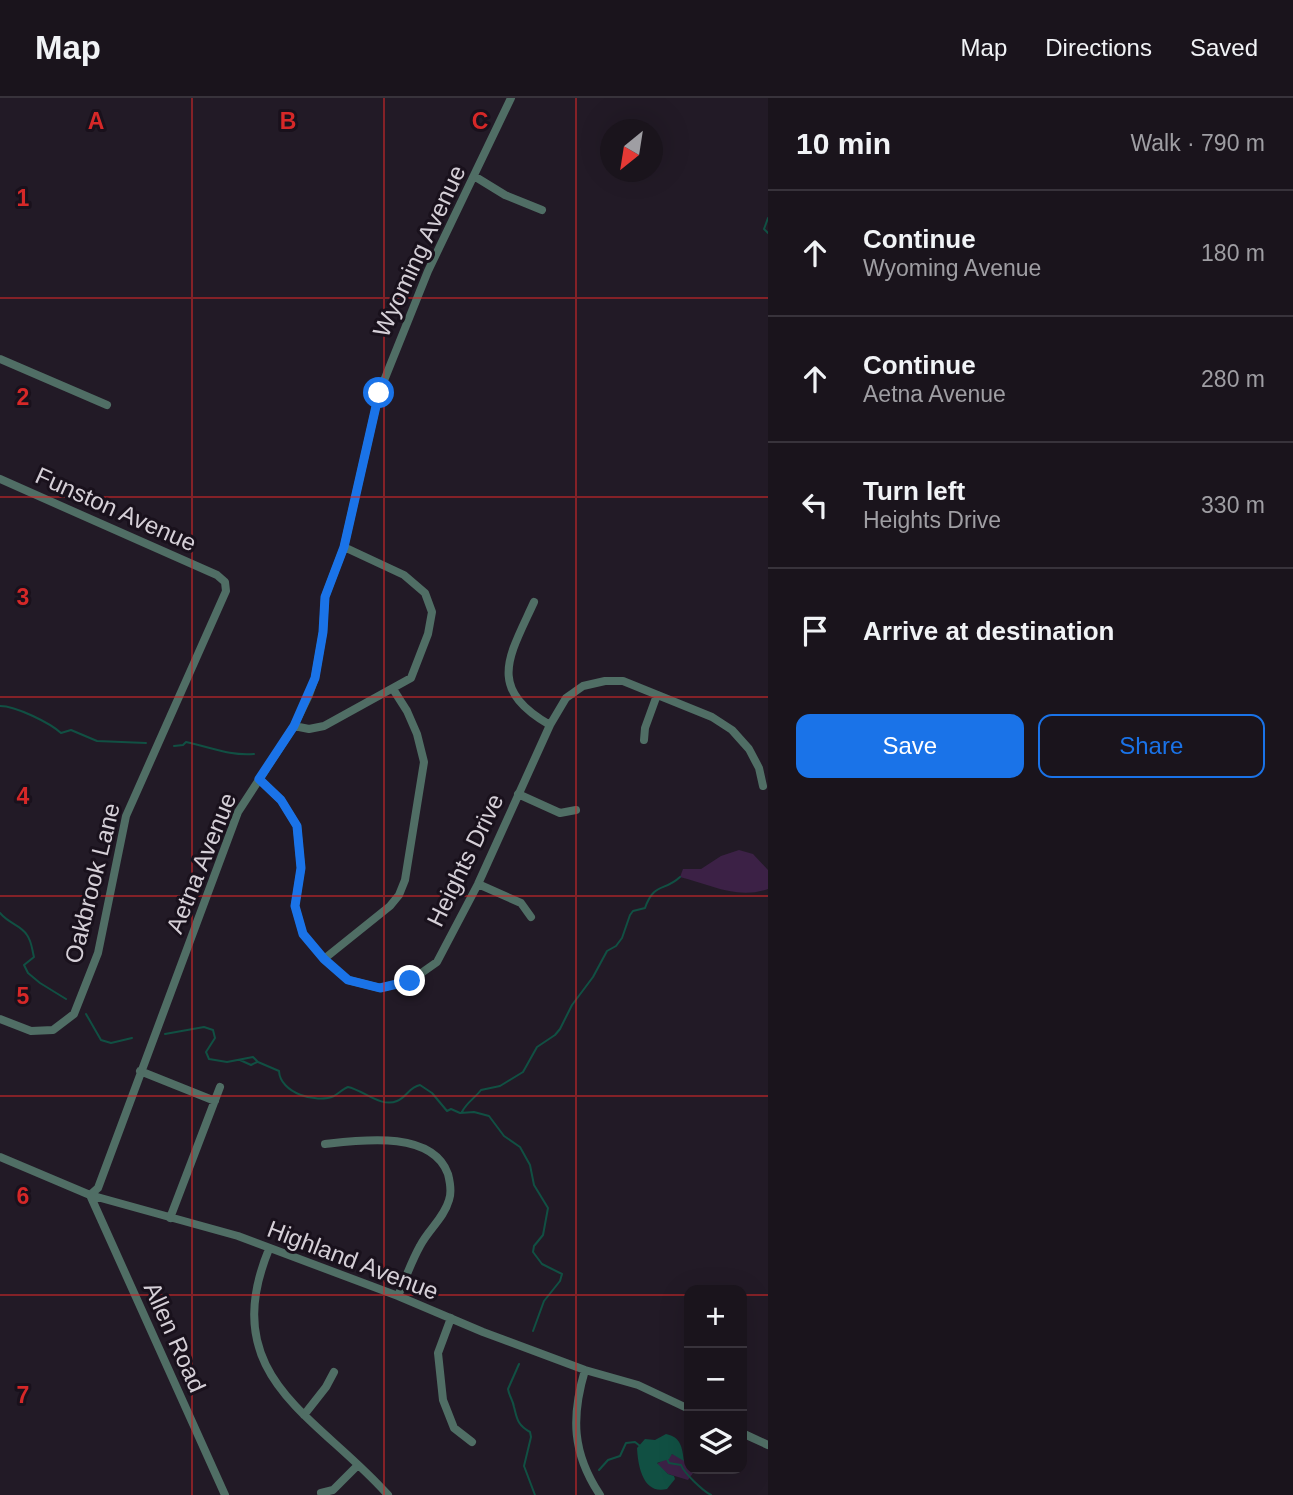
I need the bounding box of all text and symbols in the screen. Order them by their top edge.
text: Map [35,29,101,66]
text: Map [961,34,1007,61]
text: Directions [1045,34,1152,61]
text: Saved [1190,34,1258,61]
text: A [88,108,104,134]
text: B [280,108,296,134]
text: C [472,108,488,134]
north arrow [600,119,663,182]
text: 10 min [796,127,891,160]
text: Walk · 790 m [1130,130,1265,156]
street label: Wyoming Avenue [367,161,471,341]
text: 1 [17,185,30,211]
text: Continue [863,224,976,254]
icon: ahead [796,234,834,272]
text: 180 m [1201,240,1265,266]
text: Wyoming Avenue [863,255,1041,281]
text: Continue [863,350,976,380]
icon: ahead [796,360,834,398]
text: 280 m [1201,366,1265,392]
route start [363,377,394,408]
text: Aetna Avenue [863,381,1006,407]
text: 2 [17,384,29,410]
street label: Funston Avenue [31,461,201,557]
text: Turn left [863,476,965,506]
icon: left [796,486,834,524]
text: 330 m [1201,492,1265,518]
text: Heights Drive [863,507,1001,533]
text: 3 [17,584,29,610]
icon: arrive [796,612,834,650]
text: Arrive at destination [863,616,1114,646]
button: Save [796,714,1024,778]
button: Share [1038,714,1265,778]
text: 4 [17,783,30,809]
street label: Aetna Avenue [161,789,241,937]
street label: Heights Drive [421,789,509,931]
street label: Oakbrook Lane [59,800,125,966]
route end [394,965,425,996]
text: 5 [17,983,30,1009]
text: 6 [17,1183,29,1209]
street label: Highland Avenue [264,1215,442,1305]
street label: Allen Road [139,1278,211,1396]
map controls [684,1285,747,1474]
button: + [684,1285,747,1348]
button: − [684,1348,747,1411]
text: 7 [17,1382,29,1408]
button: layers [684,1411,747,1474]

